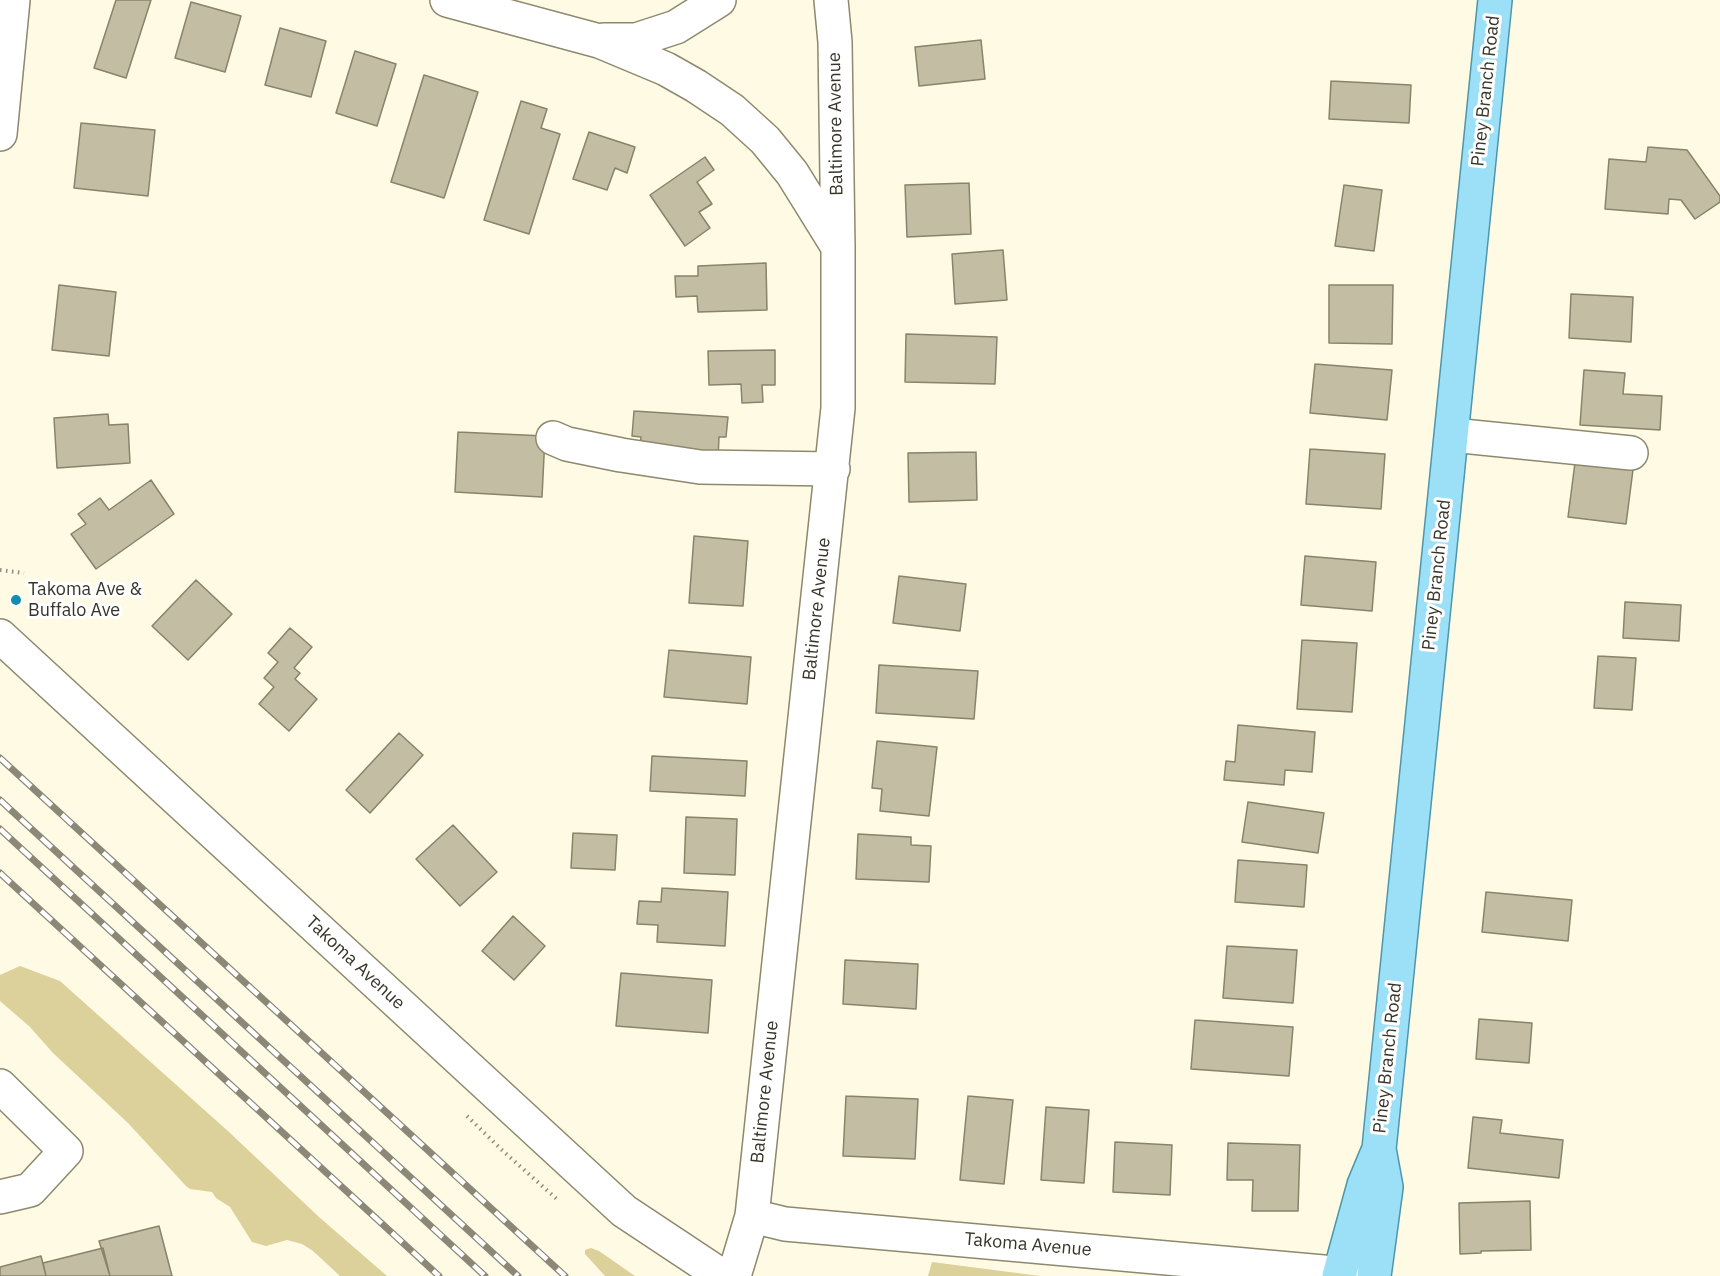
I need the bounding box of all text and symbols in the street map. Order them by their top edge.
street label: Piney Branch Road [1467,14,1505,168]
street label: Baltimore Avenue [824,52,848,196]
street label: Piney Branch Road [1418,498,1456,652]
street label: Baltimore Avenue [799,536,835,682]
place label: Takoma Ave & Buffalo Ave [28,579,142,622]
marker: Takoma Ave & Buffalo Ave [9,593,23,607]
street label: Takoma Avenue [301,912,409,1014]
street label: Piney Branch Road [1369,981,1407,1135]
street label: Baltimore Avenue [747,1019,783,1165]
street label: Takoma Avenue [964,1229,1092,1261]

